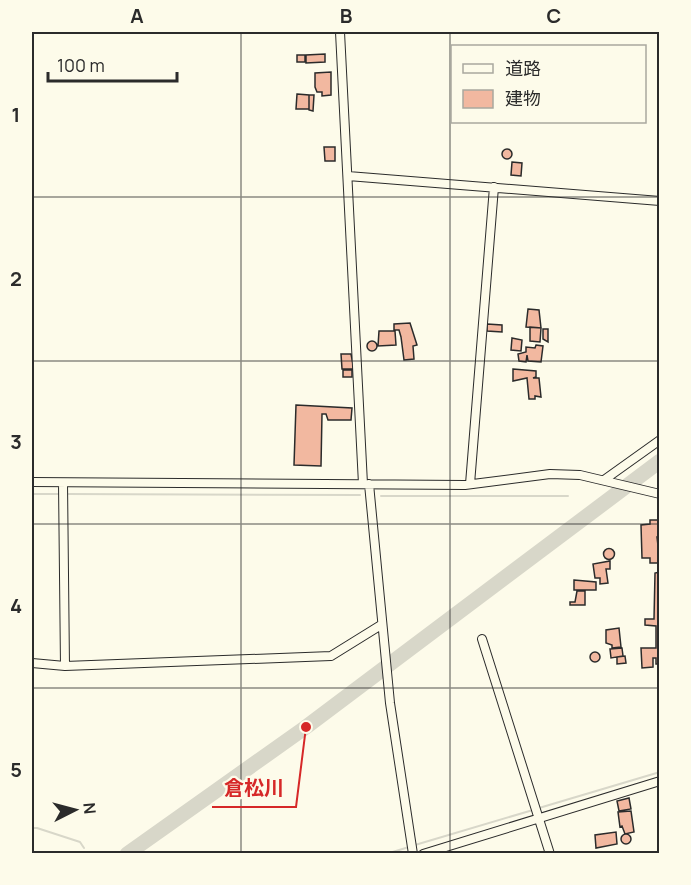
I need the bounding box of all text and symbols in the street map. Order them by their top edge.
text: A [130,2,144,29]
text: B [340,2,353,29]
text: C [547,2,561,29]
scale bar [48,45,177,83]
legend [451,45,646,123]
text: 100 m [57,53,105,77]
text: 道路 [505,56,541,80]
text: 建物 [505,86,541,110]
text: 1 [12,101,20,128]
text: 2 [10,265,22,292]
text: 3 [10,428,22,455]
text: 4 [10,592,22,619]
text: 5 [10,756,22,783]
callout: 倉松川 [212,769,296,807]
text: 倉松川 [224,774,284,801]
north arrow [45,780,105,840]
text: N [78,802,101,815]

